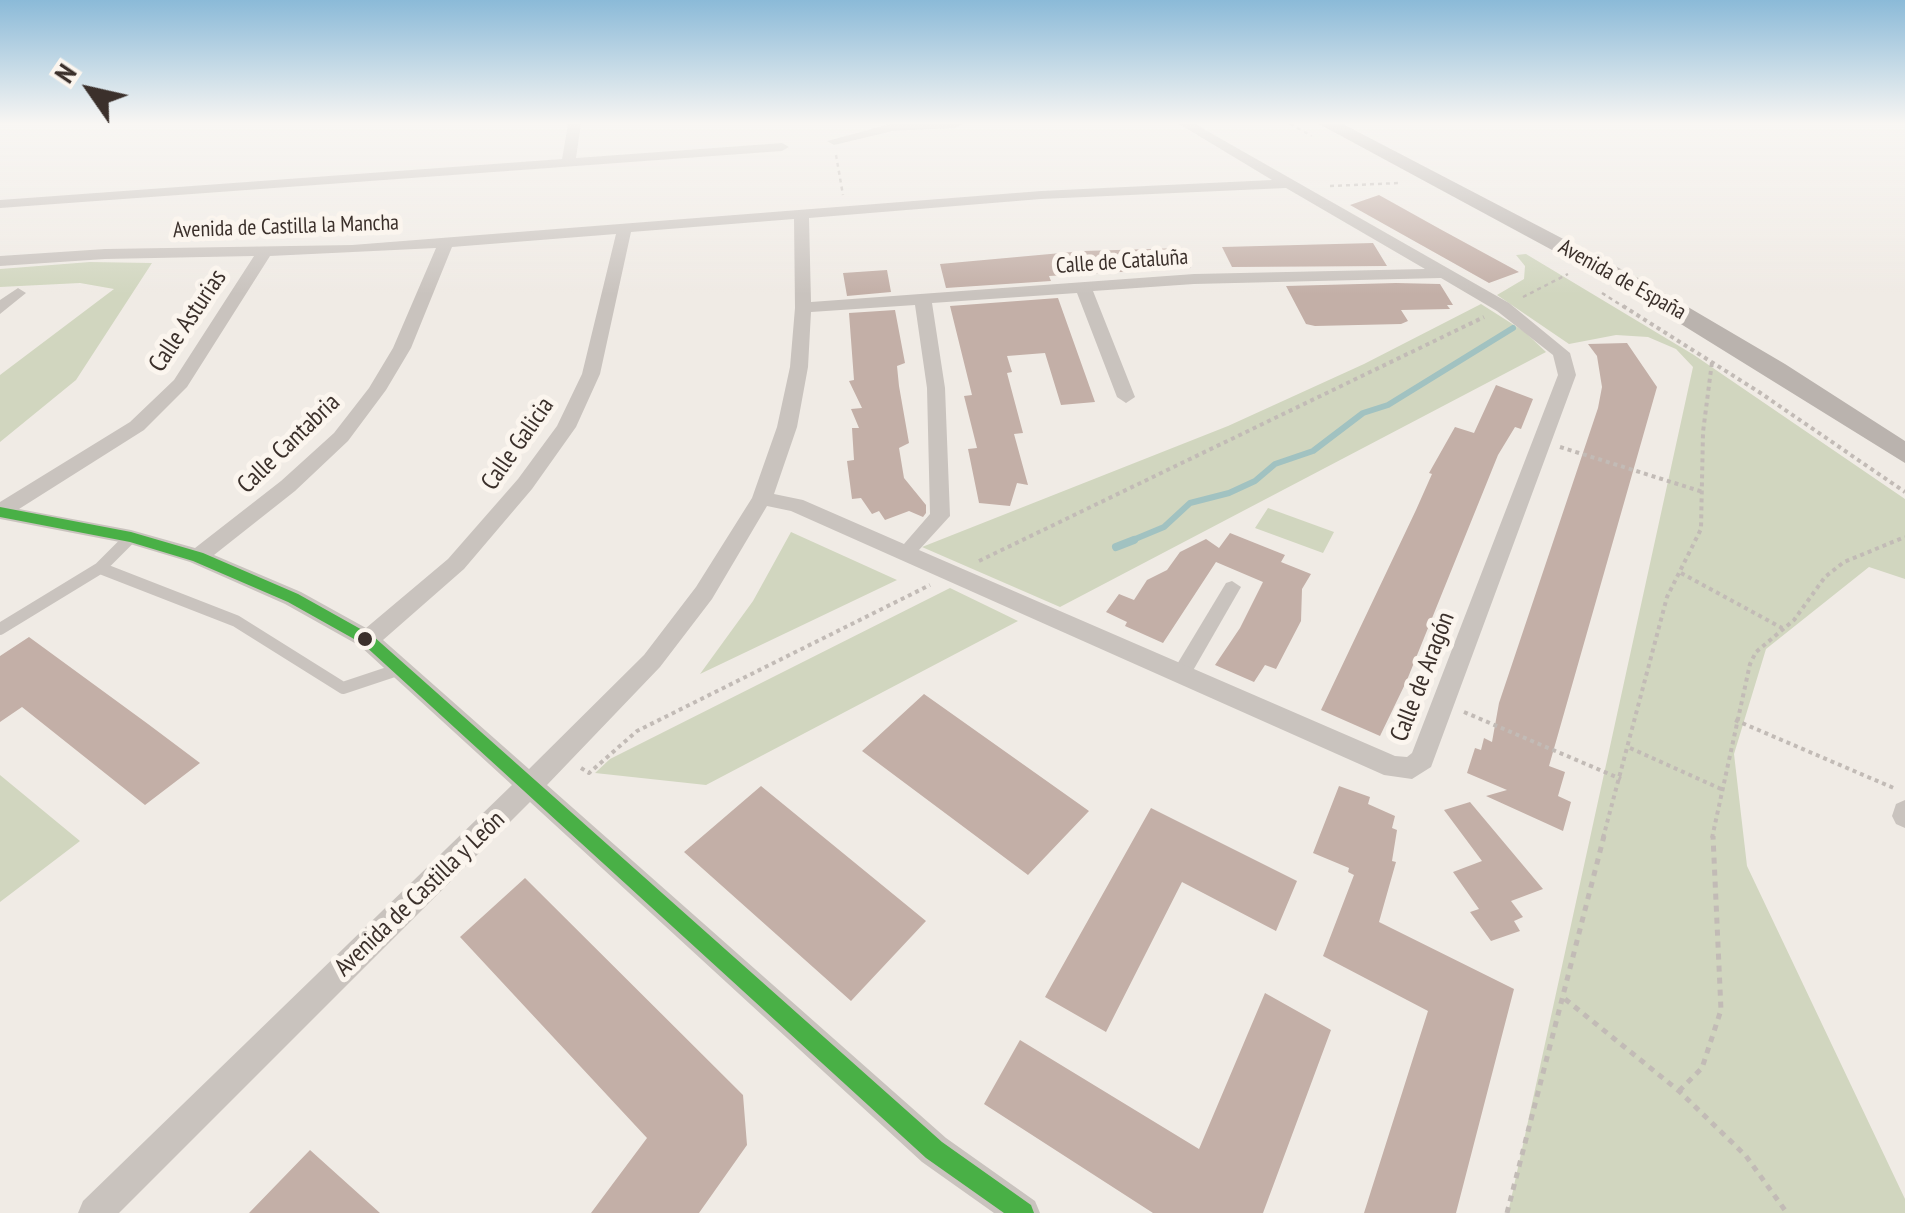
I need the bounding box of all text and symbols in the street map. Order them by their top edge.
north arrow [40,40,140,140]
text: N [45,56,84,90]
street label: Avenida de Castilla la Mancha [173,210,399,244]
street label: Avenida de España [1554,234,1690,326]
street label: Calle de Cataluña [1055,244,1189,280]
street label: Calle Asturias [143,264,233,378]
street label: Calle Cantabria [232,388,346,500]
street label: Calle Galicia [475,392,561,496]
street label: Calle de Aragón [1385,608,1461,746]
unlabelled marker [355,629,375,649]
street label: Avenida de Castilla y León [329,805,511,983]

